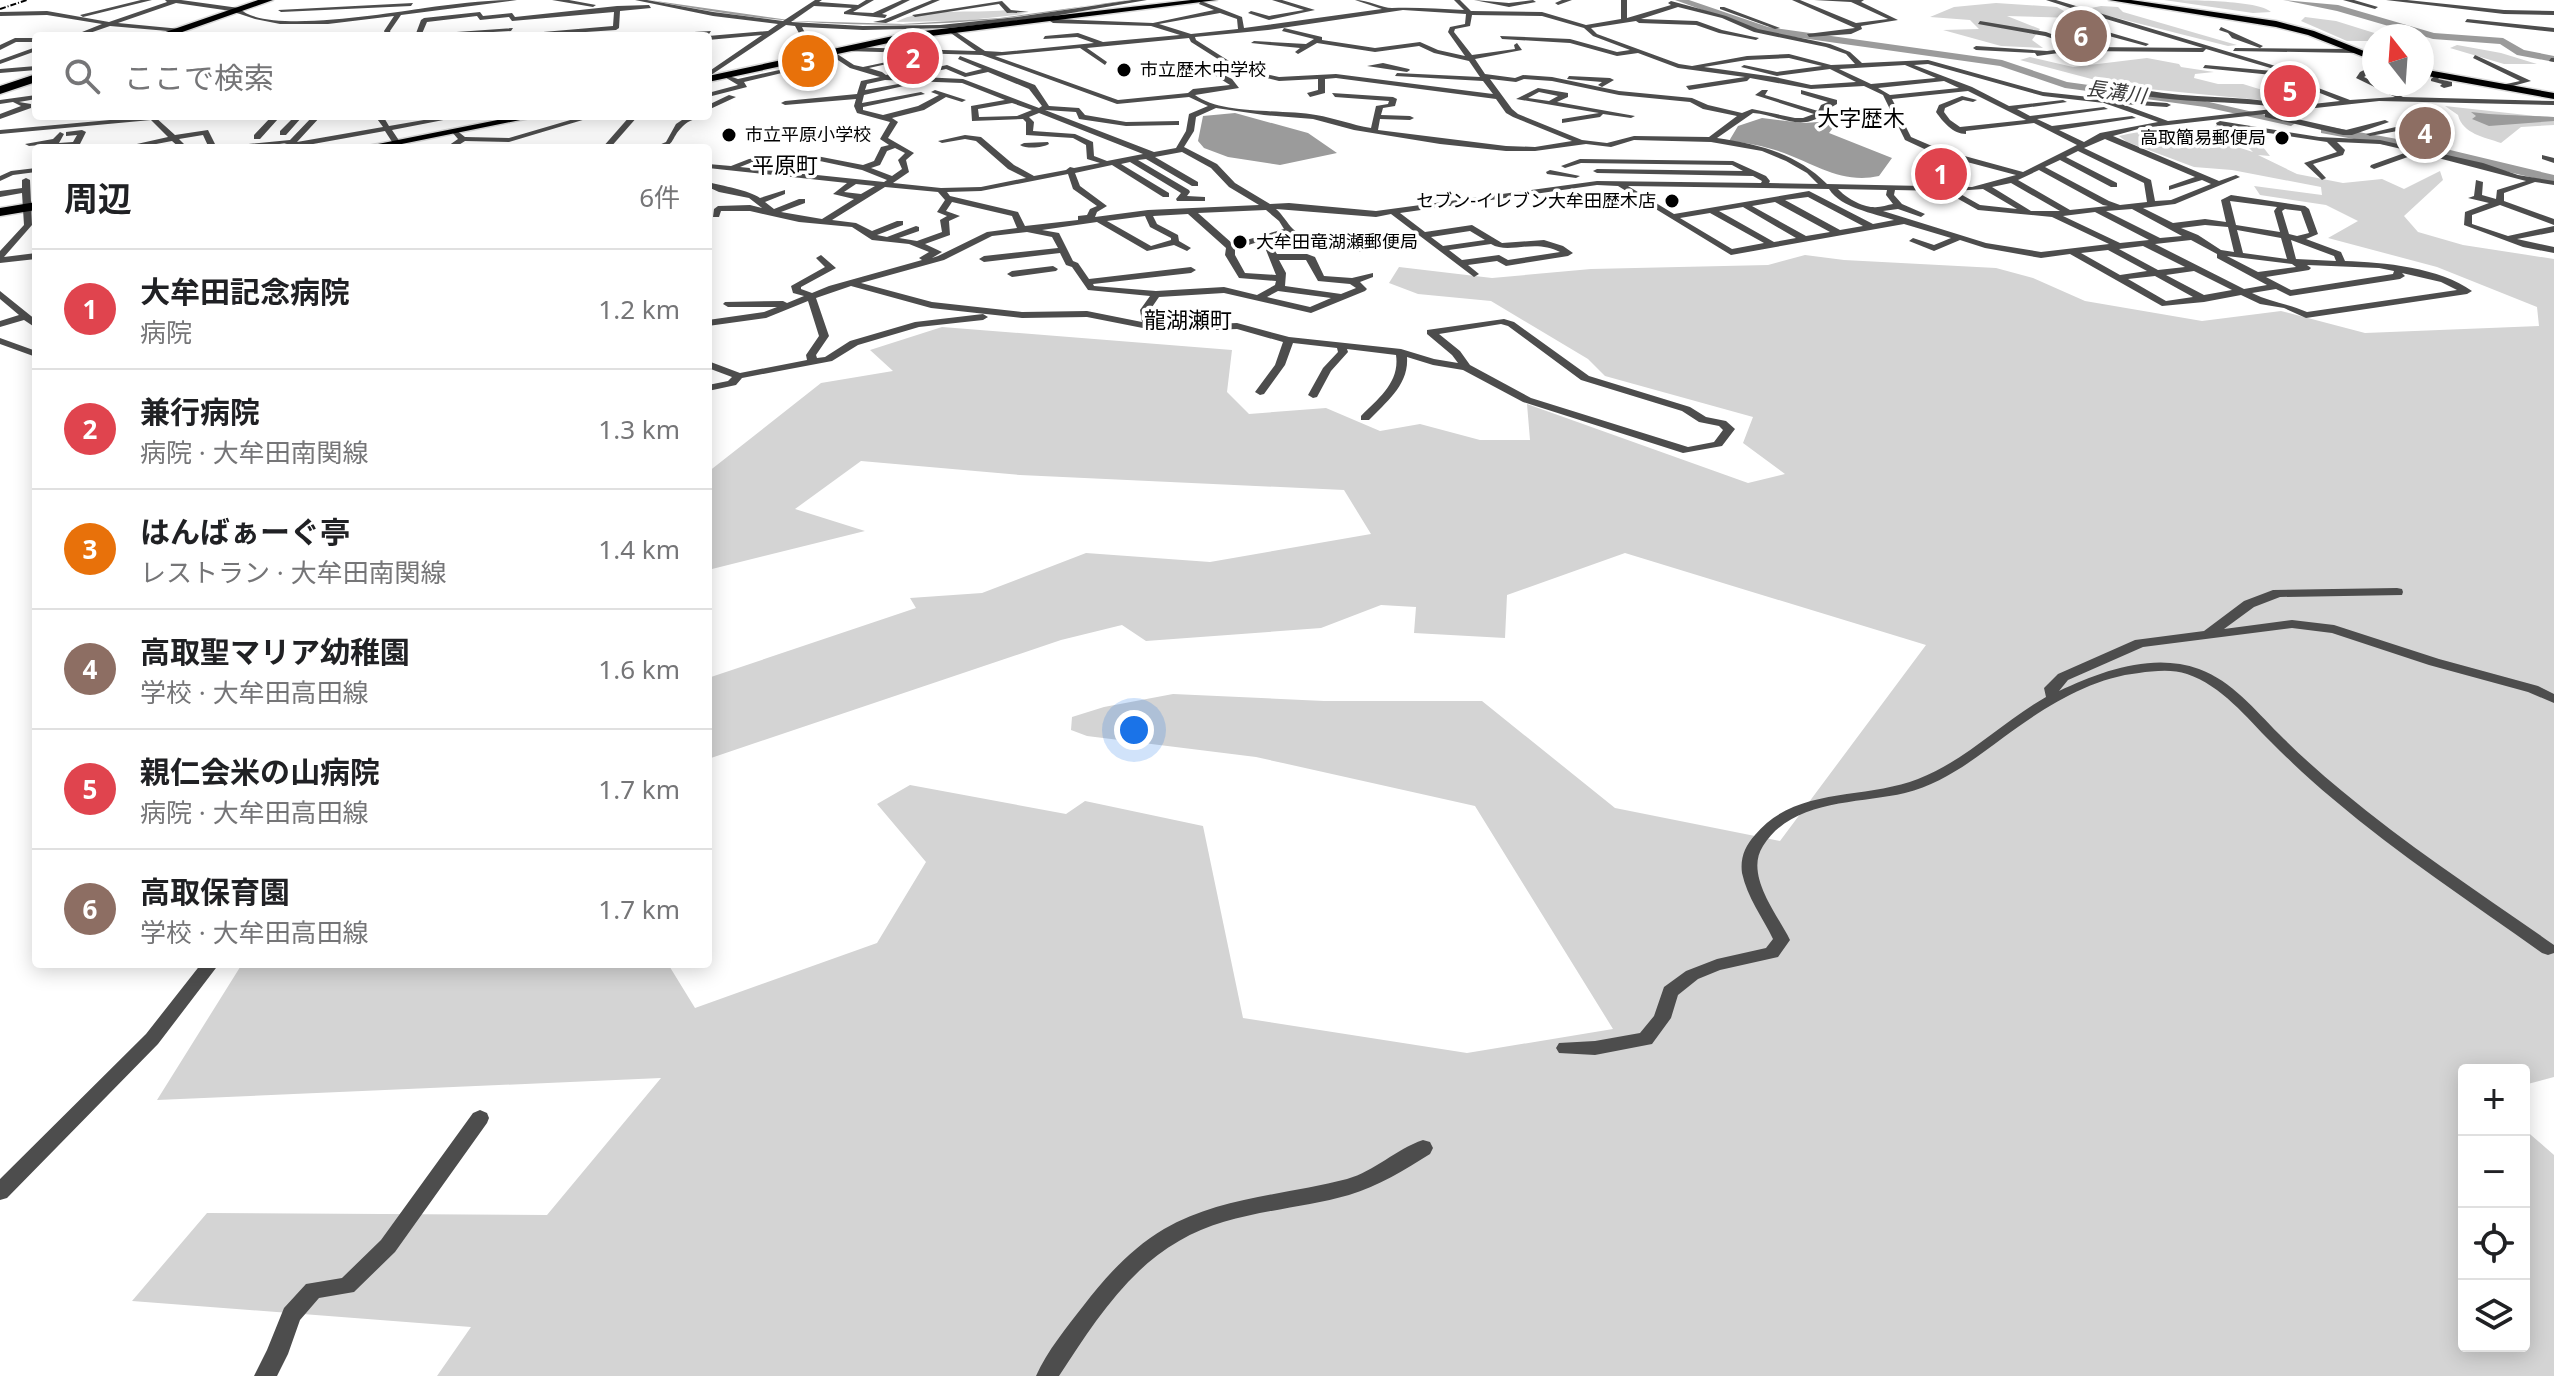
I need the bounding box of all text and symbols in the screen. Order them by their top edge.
pin: 6 [2055,6,2107,66]
north arrow [2362,24,2434,96]
pin: 2 [887,28,939,88]
pin: 3 [782,31,834,91]
search box [32,32,712,120]
icon: search [60,54,104,98]
text: ここで検索 [124,57,274,98]
place label: 市立歴木中学校 [1140,57,1266,81]
marker: 市立歴木中学校 [1115,61,1133,79]
pin: 5 [2264,61,2316,121]
water label: 長溝川 [2084,74,2150,109]
district label: 大字歴木 [1817,102,1905,132]
pin: 4 [2399,103,2451,163]
place label: 市立平原小学校 [745,122,871,146]
place label: 高取簡易郵便局 [2140,125,2266,149]
marker: 市立平原小学校 [720,126,738,144]
marker: 高取簡易郵便局 [2273,129,2291,147]
pin: 1 [1915,144,1967,204]
district label: 平原町 [752,149,818,179]
text: 周辺 [64,175,132,221]
text: 6件 [639,179,680,215]
place label: セブン-イレブン大牟田歴木店 [1416,188,1656,212]
marker: セブン-イレブン大牟田歴木店 [1663,192,1681,210]
place label: 大牟田竜湖瀬郵便局 [1256,229,1418,253]
marker: 大牟田竜湖瀬郵便局 [1231,233,1249,251]
text: 大牟田記念病院 [140,271,350,312]
text: 1 [83,291,97,327]
text: 1.2 km [598,291,680,327]
district label: 龍湖瀬町 [1144,304,1232,334]
text: 病院 [140,314,192,350]
text: 兼行病院 [140,391,260,432]
text: 2 [83,411,97,447]
text: 1.3 km [598,411,680,447]
text: 病院 · 大牟田南関線 [140,434,369,470]
text: はんばぁーぐ亭 [140,511,350,552]
text: 3 [83,531,97,567]
text: 1.4 km [598,531,680,567]
text: レストラン · 大牟田南関線 [140,554,447,590]
text: 高取聖マリア幼稚園 [140,631,410,672]
text: 4 [83,651,97,687]
text: 1.6 km [598,651,680,687]
text: 学校 · 大牟田高田線 [140,674,369,710]
your location [1114,710,1154,750]
text: 親仁会米の山病院 [140,751,380,792]
text: 5 [83,771,97,807]
text: 1.7 km [598,771,680,807]
text: 病院 · 大牟田高田線 [140,794,369,830]
text: 高取保育園 [140,871,290,912]
text: 6 [83,891,97,927]
text: 1.7 km [598,891,680,927]
text: 学校 · 大牟田高田線 [140,914,369,950]
map controls [2458,1064,2530,1352]
button: + [2458,1064,2530,1136]
button: − [2458,1136,2530,1208]
button: locate [2458,1208,2530,1280]
button: layers [2458,1280,2530,1352]

